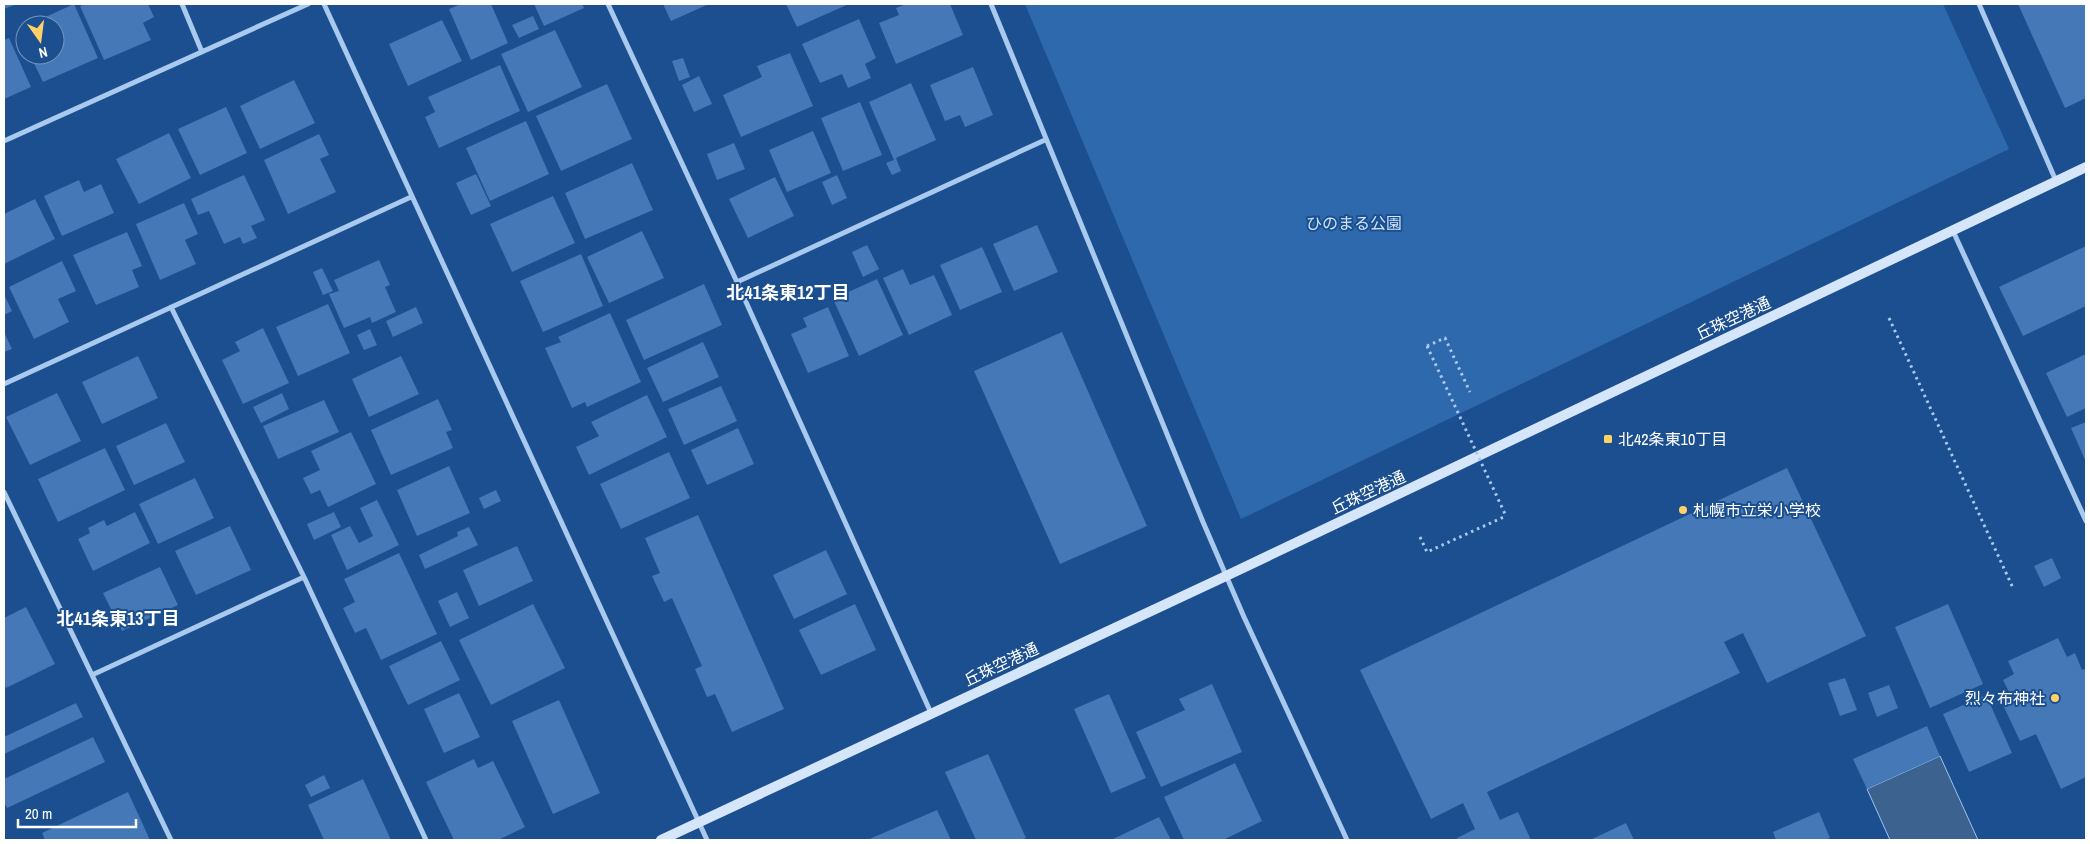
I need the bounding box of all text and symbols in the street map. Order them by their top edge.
north arrow [15,15,65,65]
text: N [37,43,49,62]
park label: ひのまる公園 [1306,212,1402,234]
district label: 北41条東12丁目 [727,280,849,305]
street label: 丘珠空港通 [1692,291,1774,345]
place label: 北42条東10丁目 [1618,428,1727,450]
marker: 北42条東10丁目 [1602,433,1614,445]
street label: 丘珠空港通 [1327,465,1409,519]
place label: 札幌市立栄小学校 [1693,499,1821,521]
marker: 札幌市立栄小学校 [1677,504,1689,516]
district label: 北41条東13丁目 [57,606,179,631]
street label: 丘珠空港通 [960,637,1042,691]
place label: 烈々布神社 [1965,687,2045,709]
marker: 烈々布神社 [2049,692,2061,704]
scale bar [18,796,135,828]
text: 20 m [25,803,52,824]

